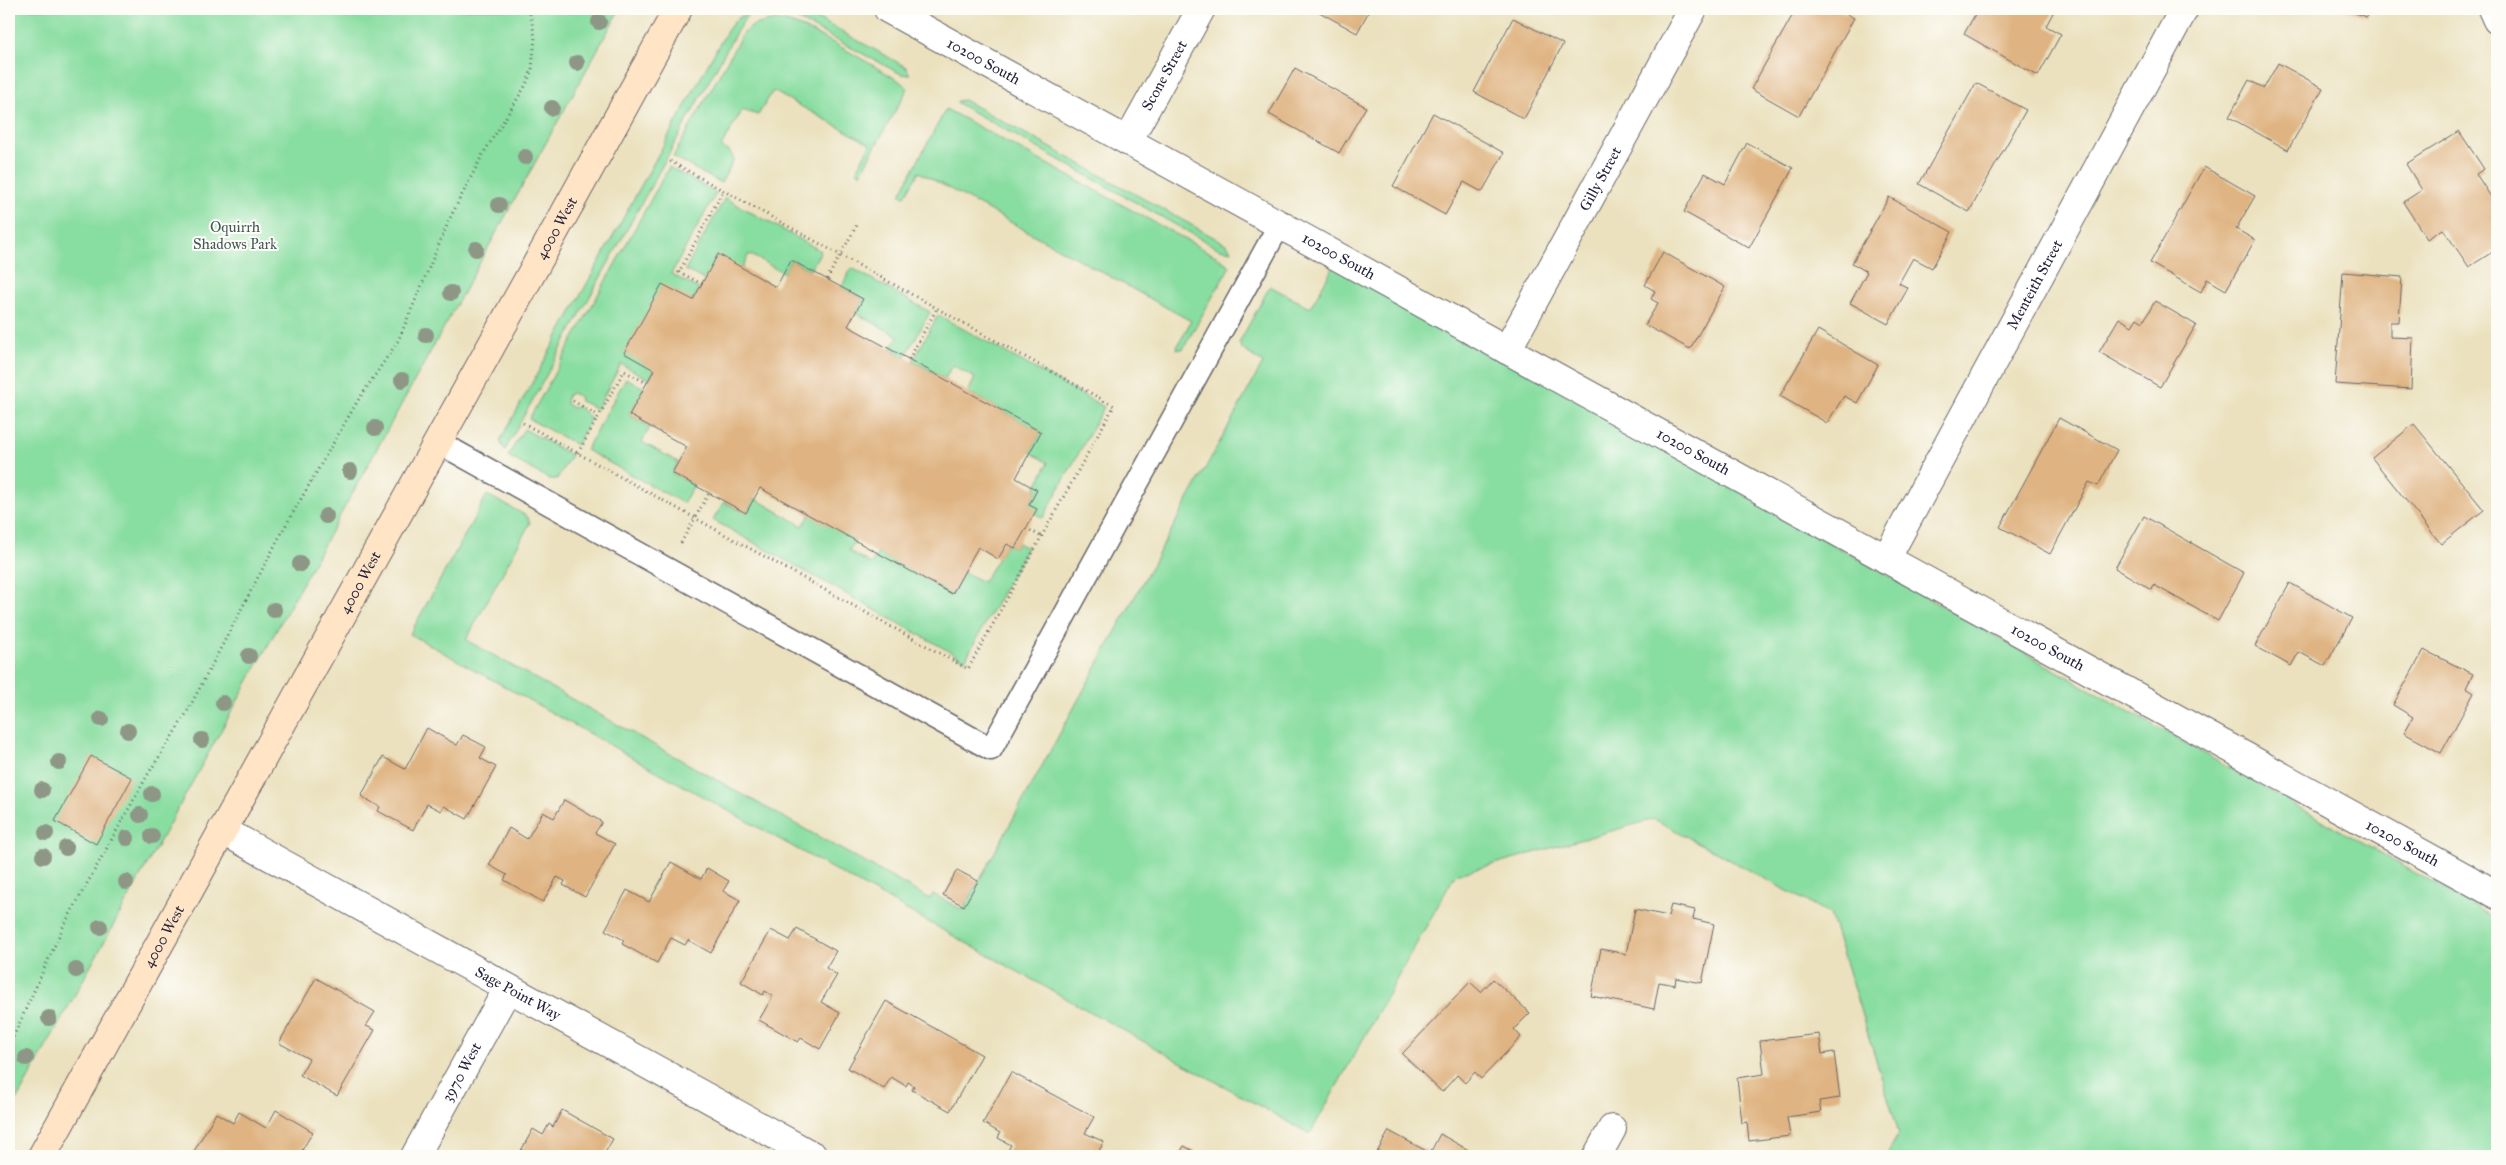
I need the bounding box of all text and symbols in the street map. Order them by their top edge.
street label: 10200 South [944,34,1024,89]
street label: Scone Street [1138,36,1191,114]
street label: Gilly Street [1576,143,1625,214]
street label: 4000 West [532,193,581,262]
park label: Oquirrh Shadows Park [193,218,277,253]
street label: 10200 South [1299,229,1379,284]
street label: Menteith Street [2003,236,2067,333]
street label: 10200 South [1654,424,1734,479]
street label: 4000 West [336,547,385,617]
street label: 10200 South [2008,620,2088,675]
street label: 10200 South [2363,816,2443,871]
street label: 4000 West [139,902,189,971]
street label: Sage Point Way [472,962,565,1025]
street label: 3970 West [438,1039,485,1105]

